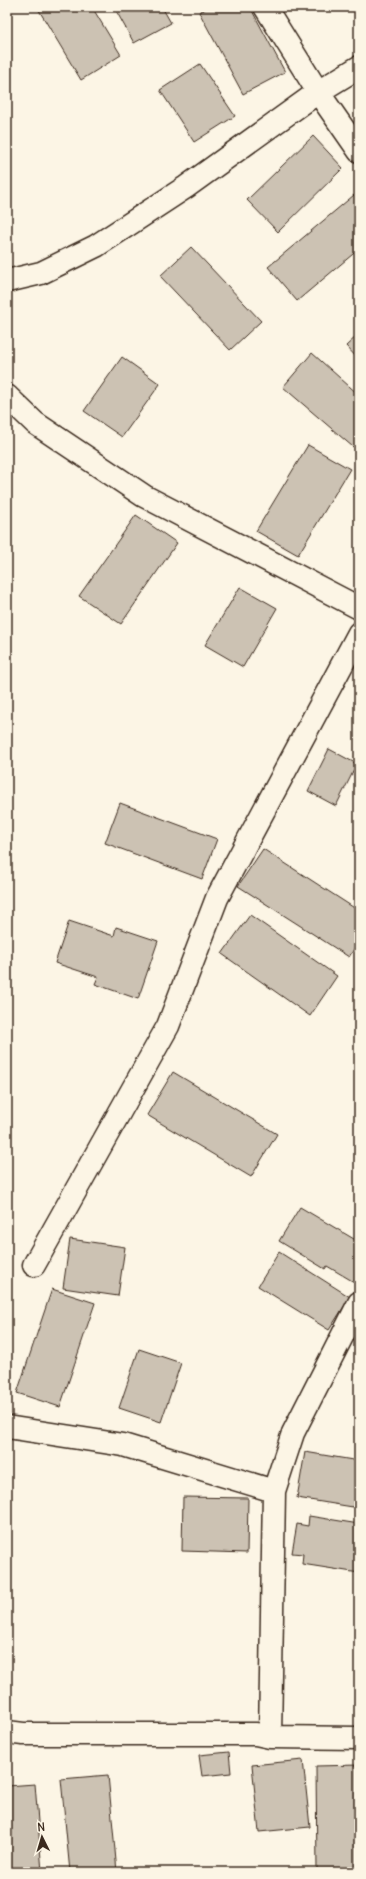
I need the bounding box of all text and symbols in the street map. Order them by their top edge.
north arrow [22,1817,62,1857]
text: N [37,1820,46,1834]

